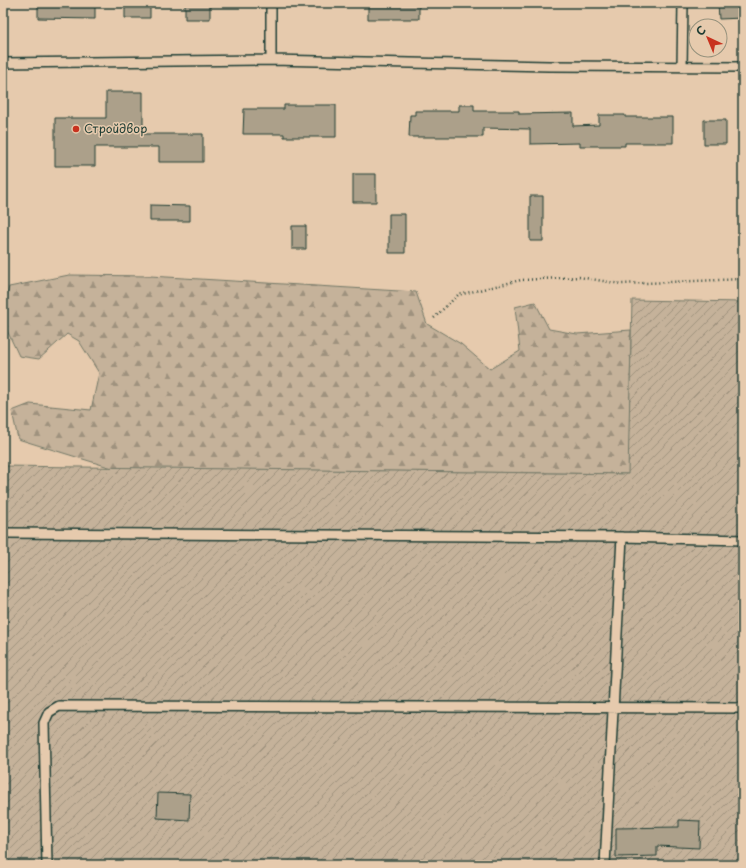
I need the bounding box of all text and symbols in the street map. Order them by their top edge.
north arrow [688,18,728,58]
text: С [692,21,710,39]
place label: Стройдвор [84,119,147,137]
marker: Стройдвор [71,124,81,134]

